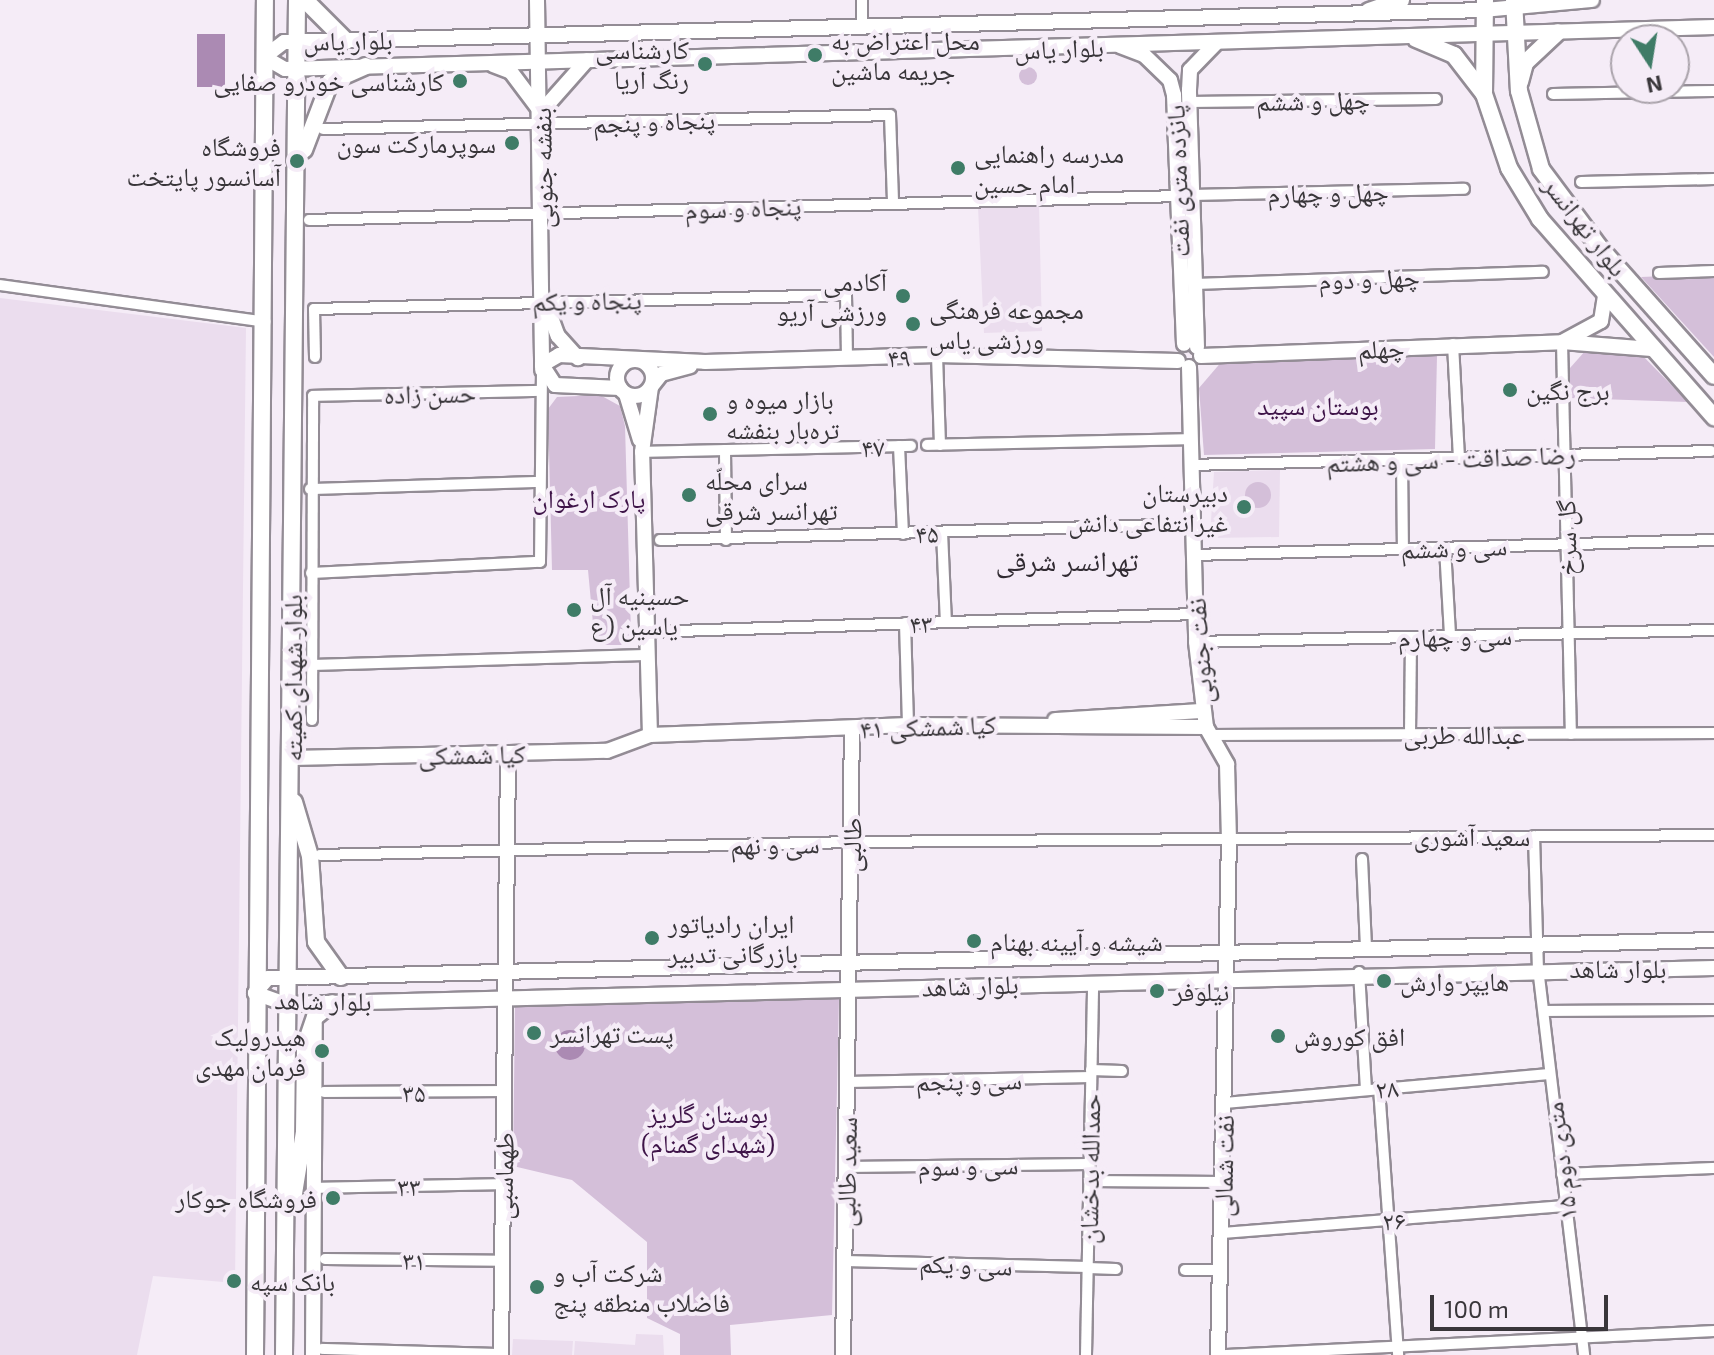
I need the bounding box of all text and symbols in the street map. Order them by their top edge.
street label: بلوار یاس [303,24,393,56]
place label: محل اعتراض به جریمه ماشین [831,24,980,86]
north arrow [1610,24,1690,104]
street label: بلوار یاس [1014,31,1104,65]
place label: کارشناسی رنگ آریا [595,33,689,94]
marker: محل اعتراض به جریمه ماشین [806,46,824,64]
marker: کارشناسی رنگ آریا [696,55,714,73]
place label: کارشناسی خودرو صفایی [213,65,444,97]
text: N [1644,71,1665,100]
marker: کارشناسی خودرو صفایی [451,72,469,90]
street label: چهل و ششم [1256,83,1370,117]
street label: پنجاه و پنجم [592,103,716,139]
street label: پانزده متری نفت [1159,104,1195,258]
street label: بنفشه جنوبی [525,107,559,229]
place label: سوپرمارکت سون [336,127,496,159]
place label: فروشگاه آسانسور پایتخت [126,130,281,192]
marker: سوپرمارکت سون [503,134,521,152]
place label: مدرسه راهنمایی امام حسین [974,137,1124,198]
marker: فروشگاه آسانسور پایتخت [288,152,306,170]
marker: مدرسه راهنمایی امام حسین [949,159,967,177]
street label: بلوار تهرانسر [1537,170,1635,282]
street label: چهل و چهارم [1267,175,1389,209]
street label: پنجاه و سوم [684,189,802,225]
street label: چهل و دوم [1318,261,1420,295]
place label: آکادمی ورزشی آریو [777,265,887,326]
street label: پنجاه و یکم [532,283,642,317]
marker: آکادمی ورزشی آریو [894,287,912,305]
place label: مجموعه فرهنگی ورزشی یاس [929,293,1084,354]
marker: مجموعه فرهنگی ورزشی یاس [904,315,922,333]
street label: چهلم [1357,331,1405,365]
street label: ۴۹ [887,341,911,373]
place label: برج نگین [1526,374,1610,406]
street label: حسن زاده [384,377,476,409]
marker: برج نگین [1501,381,1519,399]
place label: بازار میوه و تره‌بار بنفشه [726,383,839,444]
park label: بوستان سپید [1257,389,1379,421]
marker: بازار میوه و تره‌بار بنفشه [701,405,719,423]
street label: ۴۷ [861,431,885,463]
street label: رضا صداقت - سی و هشتم [1326,438,1576,478]
place label: سرای محلّه تهرانسر شرقی [705,464,838,526]
place label: دبیرستان غیرانتفاعی دانش [1068,476,1228,538]
park label: پارک ارغوان [532,482,646,514]
marker: سرای محلّه تهرانسر شرقی [680,486,698,504]
marker: دبیرستان غیرانتفاعی دانش [1235,498,1253,516]
street label: گل سرخ [1550,500,1582,576]
street label: ۴۵ [915,517,939,549]
street label: سی و ششم [1400,530,1508,564]
district label: تهرانسر شرقی [996,543,1138,577]
place label: حسینیه آل یاسین (ع [590,579,689,640]
street label: بلوار شهدای کمیته [276,594,308,762]
street label: نفت جنوبی [1180,597,1218,705]
marker: حسینیه آل یاسین (ع [565,601,583,619]
street label: ۴۳ [909,607,933,639]
street label: سی و چهارم [1397,619,1513,653]
street label: ۴۱ کیا شمشکی [859,708,997,744]
street label: عبدالله طربی [1403,718,1525,750]
street label: کیا شمشکی [418,737,526,771]
street label: طالبی [835,817,867,873]
street label: سعید آشوری [1414,820,1530,852]
street label: سی و نهم [730,828,820,860]
place label: ایران رادیاتور بازرگانی تدبیر [668,907,798,968]
place label: شیشه و آیینه بهنام [990,925,1163,957]
marker: ایران رادیاتور بازرگانی تدبیر [643,929,661,947]
marker: شیشه و آیینه بهنام [965,932,983,950]
street label: بلوار شاهد [1570,952,1666,984]
place label: هایپر وارش [1400,965,1509,997]
street label: بلوار شاهد [921,968,1019,1002]
marker: هایپر وارش [1375,972,1393,990]
place label: نیلوفر [1173,975,1229,1007]
marker: نیلوفر [1148,982,1166,1000]
street label: بلوار شاهد [274,984,372,1016]
place label: پست تهرانسر [550,1017,674,1049]
place label: هیدرولیک فرمان مهدی [195,1020,306,1082]
place label: افق کوروش [1294,1020,1405,1052]
marker: پست تهرانسر [525,1024,543,1042]
marker: افق کوروش [1269,1027,1287,1045]
marker: هیدرولیک فرمان مهدی [313,1042,331,1060]
street label: سی و پنجم [916,1063,1022,1097]
street label: ۲۸ [1374,1071,1400,1105]
street label: ۳۵ [402,1076,426,1108]
street label: حمدالله بدخشان [1072,1094,1106,1244]
park label: بوستان گلریز (شهدای گمنام) [641,1097,775,1158]
street label: ۱۵ متری دوم [1537,1100,1583,1222]
street label: نفت شمالی [1207,1115,1239,1217]
street label: سعید طالبی [829,1117,863,1227]
street label: طهماسبی [487,1132,519,1220]
street label: سی و سوم [917,1149,1019,1181]
street label: ۳۳ [397,1170,421,1202]
place label: فروشگاه جوکار [175,1182,317,1214]
marker: فروشگاه جوکار [324,1189,342,1207]
street label: ۲۶ [1381,1204,1407,1236]
street label: ۳۱ [402,1244,426,1276]
street label: سی و یکم [919,1247,1013,1281]
place label: شرکت آب و فاضلاب منطقه پنج [553,1256,730,1318]
place label: بانک سپه [250,1265,335,1297]
marker: بانک سپه [225,1272,243,1290]
marker: شرکت آب و فاضلاب منطقه پنج [528,1278,546,1296]
scale bar [1434,1279,1612,1329]
text: 100 m [1444,1294,1509,1323]

